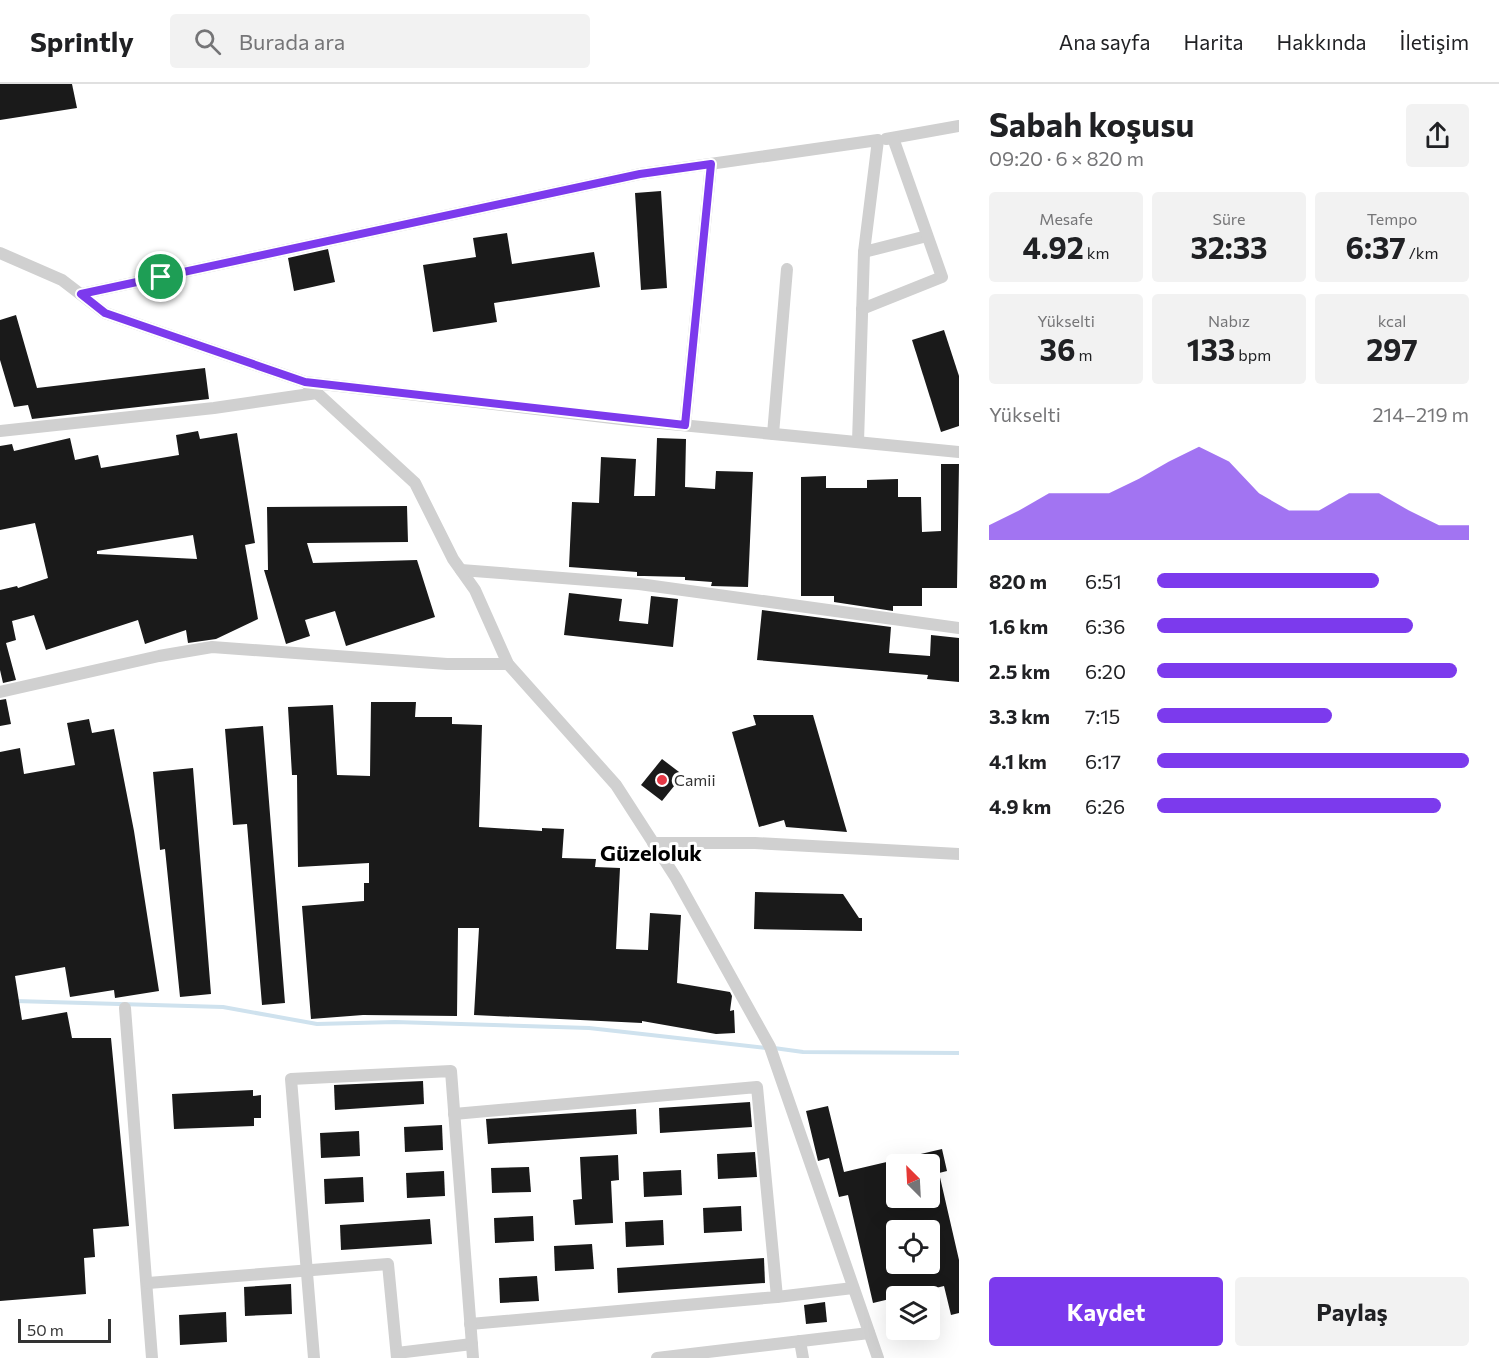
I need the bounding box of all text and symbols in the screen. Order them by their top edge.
search box [170,14,590,68]
text: Sprintly [30,24,134,58]
icon: search [191,25,224,58]
text: Burada ara [239,28,345,55]
text: Ana sayfa [1059,29,1150,54]
text: Harita [1183,29,1244,54]
text: Hakkında [1277,29,1367,54]
text: İletişim [1400,29,1469,54]
text: Sabah koşusu [989,103,1194,144]
button: share [1406,104,1469,167]
text: 09:20 · 6 × 820 m [989,146,1144,170]
text: Mesafe [1039,209,1093,228]
text: Süre [1213,209,1245,228]
text: Tempo [1367,209,1417,228]
text: 4.92 [1023,228,1084,265]
text: 32:33 [1190,228,1268,265]
text: 6:37 [1346,228,1406,265]
text: km [1084,243,1109,262]
text: /km [1406,243,1438,262]
pin [135,251,186,302]
icon: arrive [144,260,177,293]
text: Yükselti [1037,311,1095,330]
text: Nabız [1208,311,1250,330]
text: kcal [1378,311,1406,330]
text: 36 [1039,330,1075,367]
text: 133 [1187,330,1235,367]
text: 297 [1366,330,1418,367]
text: m [1075,345,1093,364]
text: bpm [1235,345,1271,364]
text: Yükselti [989,402,1061,426]
text: 214–219 m [1373,402,1469,426]
text: 820 m [989,569,1047,593]
text: 6:51 [1085,569,1122,593]
text: 1.6 km [989,614,1048,638]
text: 6:36 [1085,614,1125,638]
text: 2.5 km [989,659,1050,683]
text: 6:20 [1085,659,1126,683]
text: 3.3 km [989,704,1050,728]
text: 7:15 [1085,704,1120,728]
text: 4.1 km [989,749,1047,773]
text: 6:17 [1085,749,1121,773]
place label: Camii [674,770,716,789]
marker: Camii [655,773,669,787]
text: 4.9 km [989,794,1051,818]
text: 6:26 [1085,794,1125,818]
district label: Güzeloluk [600,839,702,866]
north arrow [886,1154,940,1208]
map controls [886,1154,940,1340]
button: locate [886,1220,940,1274]
button: Kaydet [989,1277,1223,1346]
button: Paylaş [1235,1277,1469,1346]
button: layers [886,1286,940,1340]
scale bar [18,1316,111,1344]
text: 50 m [27,1320,64,1339]

